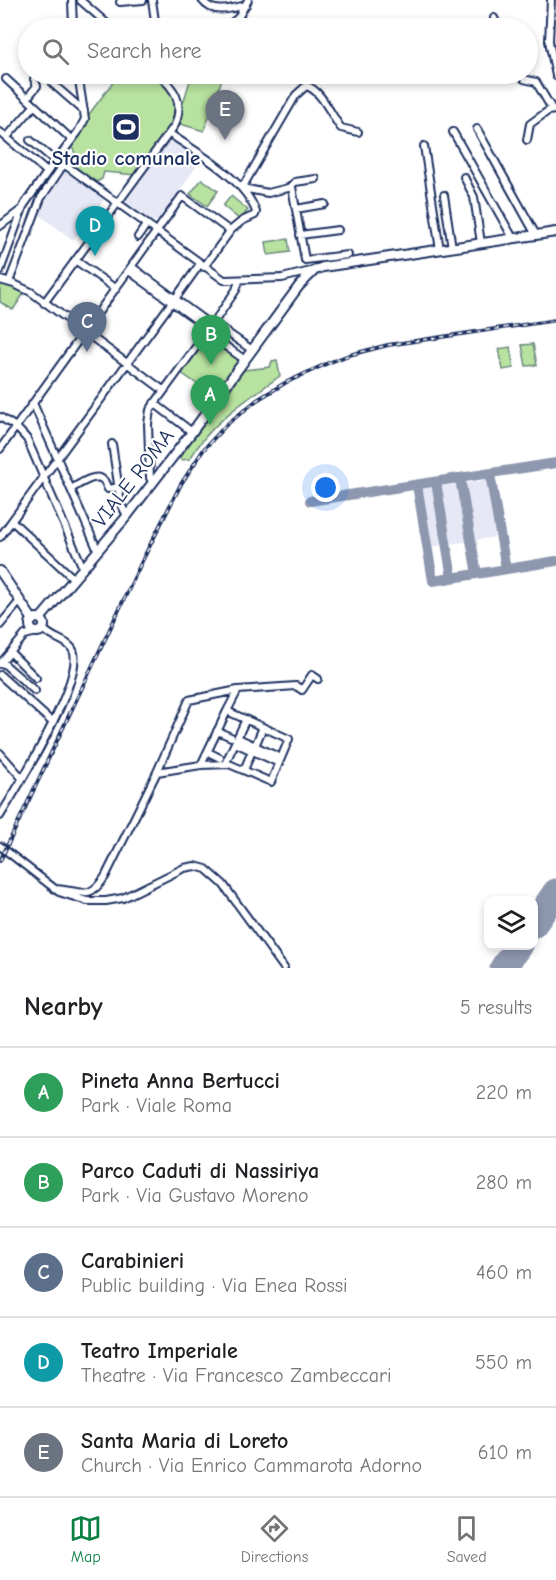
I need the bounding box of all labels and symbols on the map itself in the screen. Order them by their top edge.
pin: E [206,90,244,140]
sports icon: Stadio comunale [110,111,142,143]
place label: Stadio comunale [52,146,200,170]
pin: D [76,206,115,256]
pin: C [68,302,106,352]
pin: B [192,316,230,365]
pin: A [190,376,230,425]
street label: VIALE ROMA [87,424,179,532]
your location [311,473,340,502]

